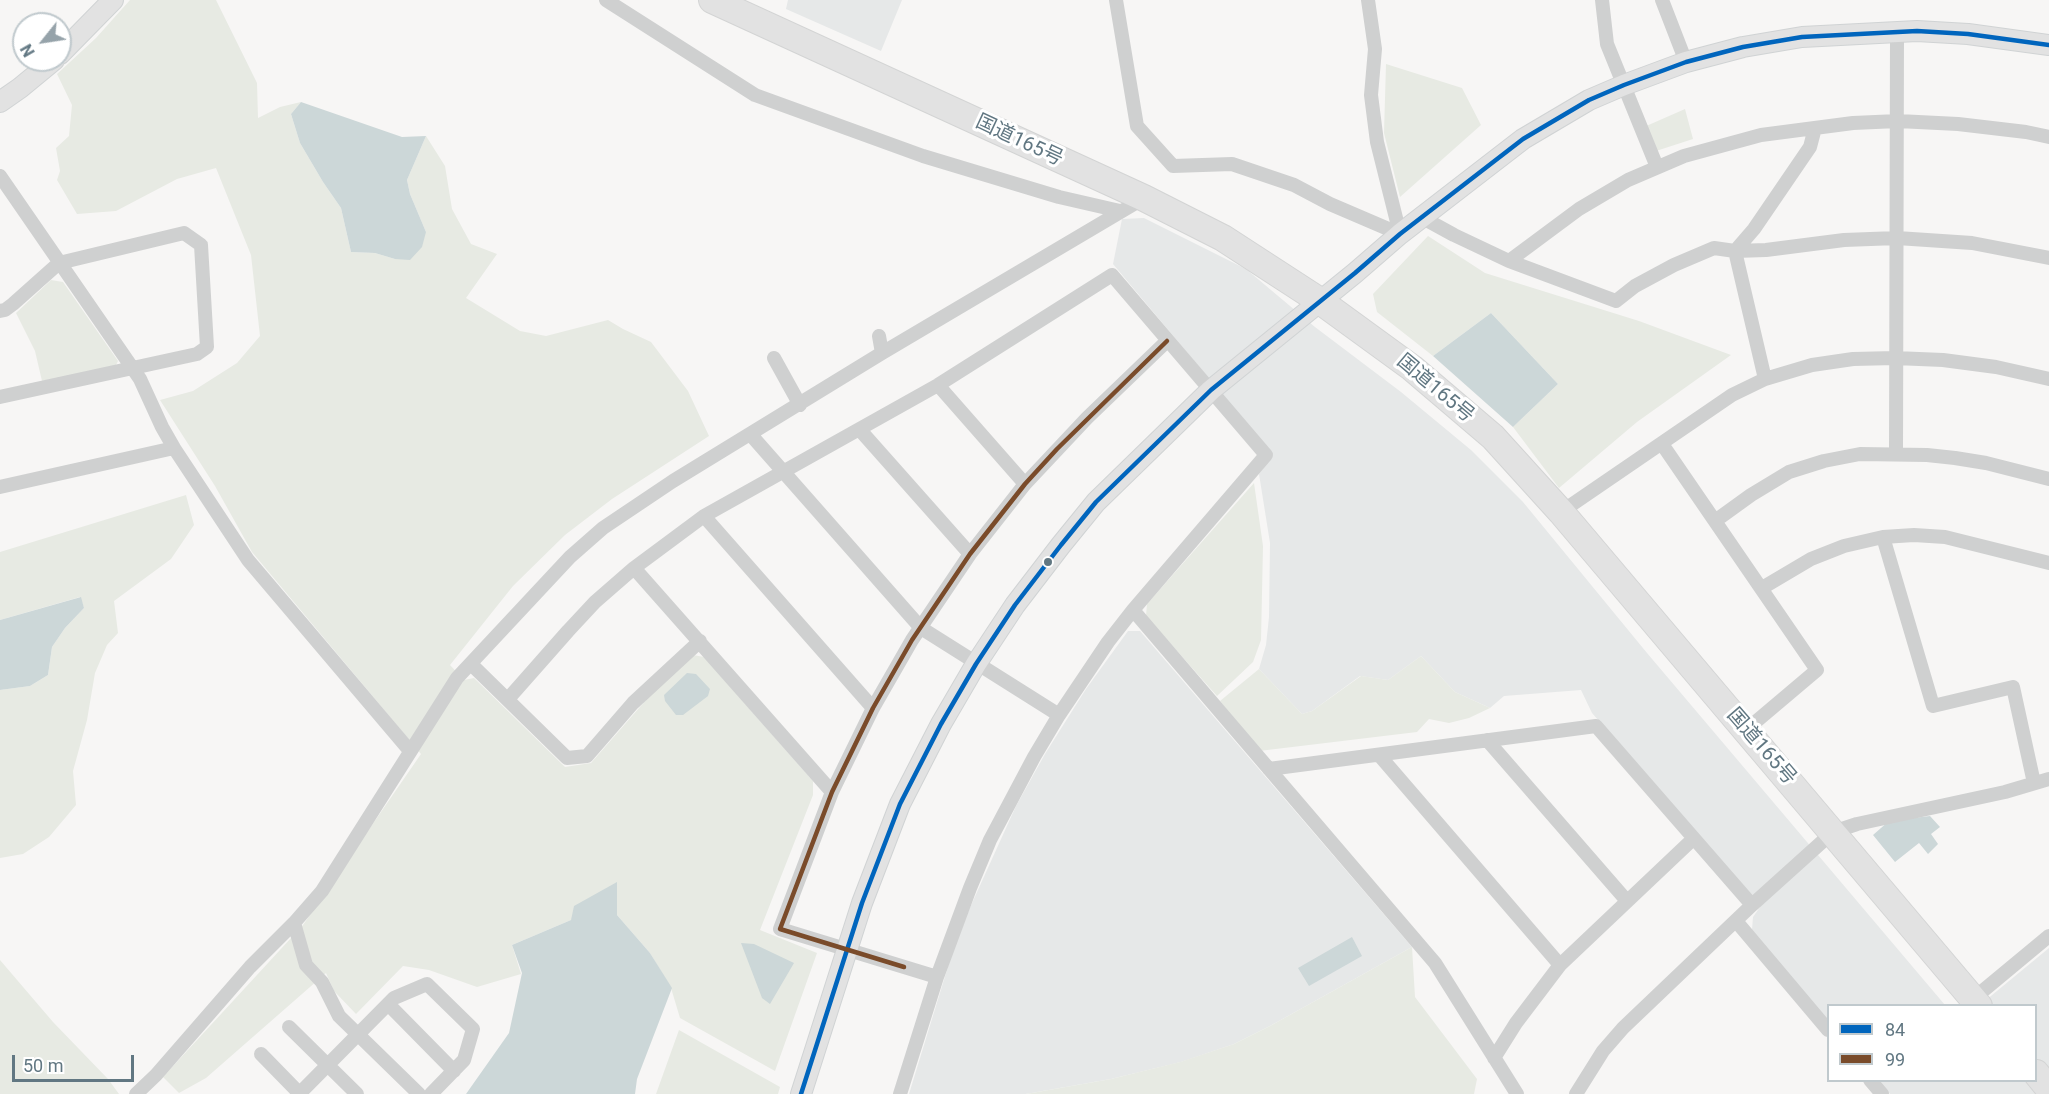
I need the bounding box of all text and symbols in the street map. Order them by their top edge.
north arrow [12,12,72,72]
text: N [17,41,39,60]
street label: 国道165号 [971,110,1067,172]
street label: 国道165号 [1391,350,1479,428]
unlabelled marker [1042,556,1054,568]
street label: 国道165号 [1721,704,1801,790]
legend [1827,1004,2037,1082]
text: 84 [1885,1019,1905,1040]
scale bar [15,1043,136,1081]
text: 99 [1885,1049,1905,1070]
text: 50 m [23,1055,63,1076]

